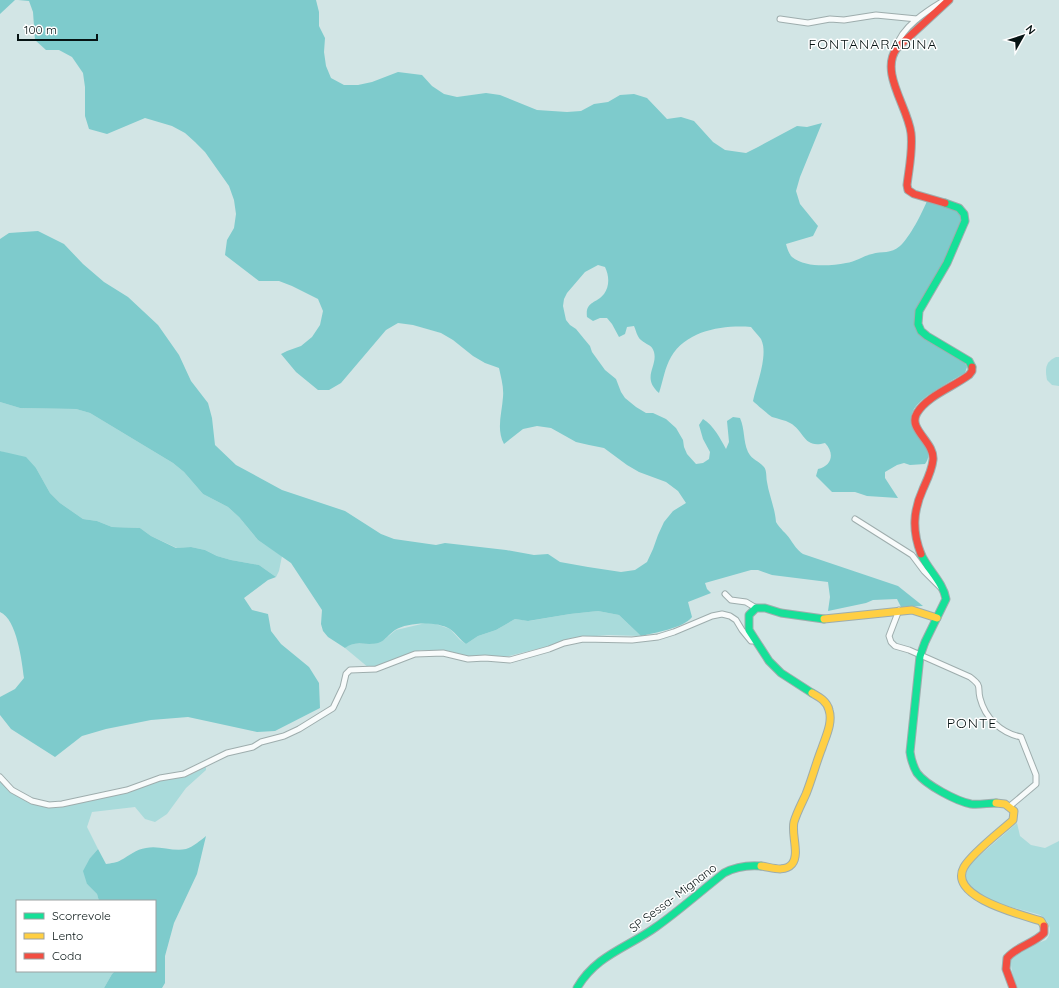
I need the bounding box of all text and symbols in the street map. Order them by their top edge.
scale bar [18,16,97,42]
north arrow [1003,16,1043,56]
text: 100 m [24,22,57,37]
text: N [1023,22,1039,37]
district label: FONTANARADINA [808,35,938,53]
district label: PONTE [947,714,997,732]
street label: SP Sessa- Mignano [626,860,719,935]
legend [16,900,156,972]
text: Scorrevole [52,908,111,923]
text: Lento [52,928,83,943]
text: Coda [52,948,82,963]

